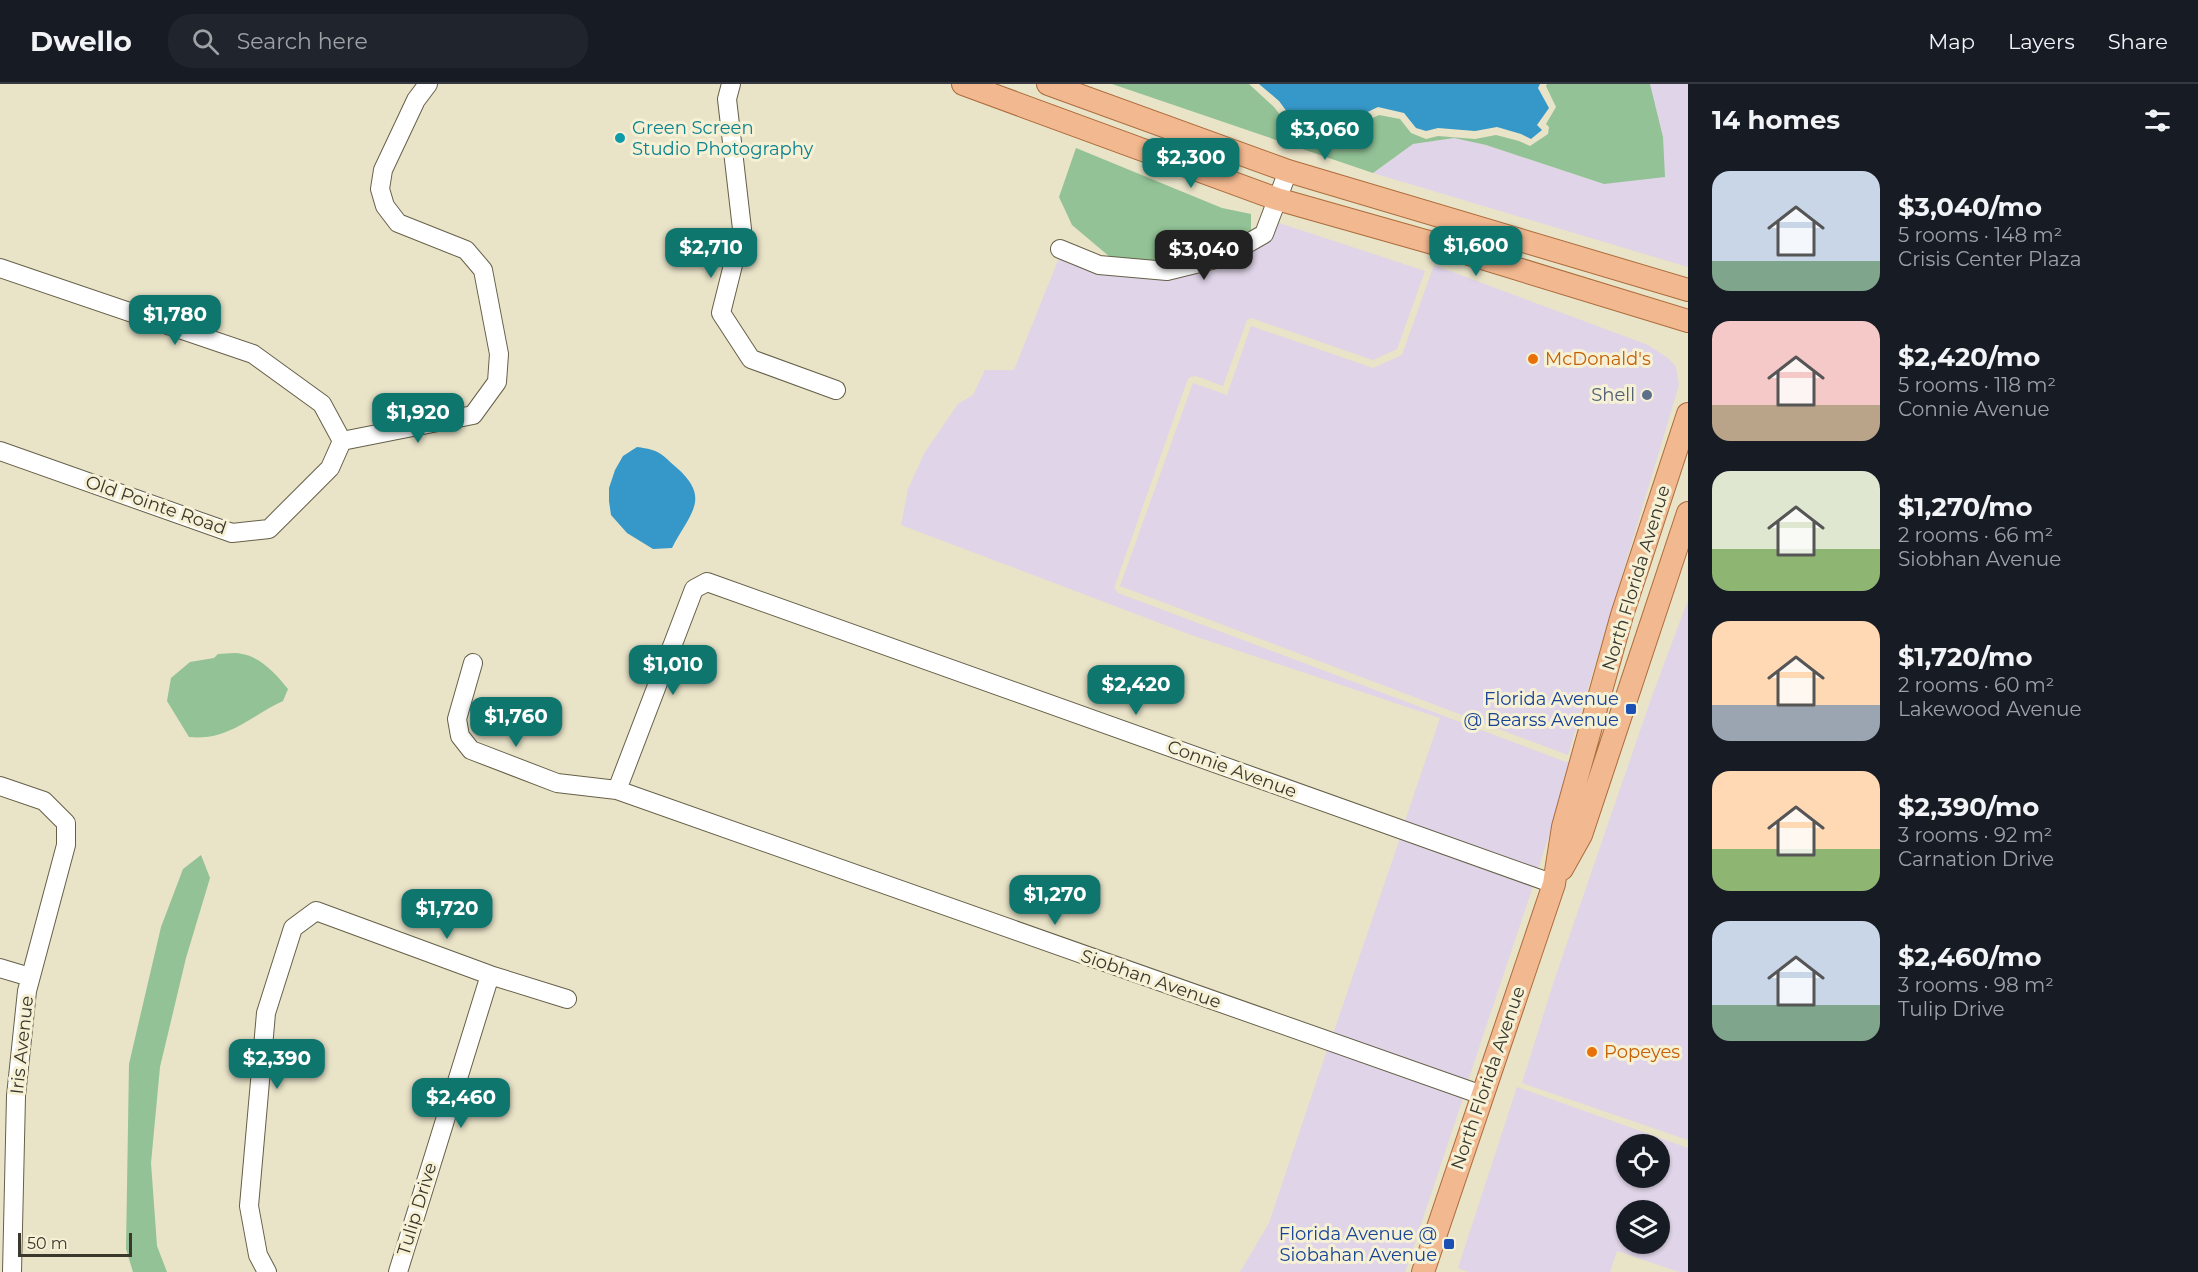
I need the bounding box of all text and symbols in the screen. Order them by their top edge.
search box [168,14,588,68]
text: Dwello [30,24,132,58]
icon: search [189,25,222,58]
text: Search here [237,28,368,55]
text: Map [1928,29,1975,54]
text: Layers [2008,29,2075,54]
text: Share [2108,29,2168,54]
text: 14 homes [1712,104,1840,136]
icon: filters [2141,104,2174,137]
pin: $3,060 [1276,110,1374,161]
place label: Green Screen Studio Photography [632,117,814,160]
text: $3,060 [1290,117,1360,141]
marker: Green Screen Studio Photography [613,131,627,145]
pin: $2,300 [1142,138,1240,189]
text: $2,300 [1156,145,1226,169]
text: $3,040/mo [1898,191,2042,223]
icon: home [1760,195,1832,267]
text: 5 rooms · 148 m² [1898,223,2062,247]
pin: $1,600 [1427,226,1525,277]
pin: $2,710 [662,228,760,279]
pin: $3,040 [1155,230,1253,281]
text: $1,600 [1443,233,1509,257]
text: $2,710 [679,235,743,259]
text: $3,040 [1169,237,1239,261]
text: Crisis Center Plaza [1898,247,2082,271]
pin: $1,780 [126,295,224,346]
text: $1,780 [143,302,207,326]
text: $2,420/mo [1898,341,2040,373]
icon: home [1760,345,1832,417]
place label: McDonald's [1545,348,1651,370]
marker: McDonald's [1526,352,1540,366]
text: 5 rooms · 118 m² [1898,373,2056,397]
place label: Shell [1591,384,1635,406]
marker: Shell [1640,388,1654,402]
pin: $1,920 [369,393,467,444]
text: Connie Avenue [1898,397,2049,421]
text: $1,920 [386,400,450,424]
street label: Old Pointe Road [83,471,229,539]
street label: North Florida Avenue [1597,483,1675,673]
text: $1,270/mo [1898,491,2033,523]
icon: home [1760,495,1832,567]
text: 2 rooms · 66 m² [1898,523,2053,547]
text: Siobhan Avenue [1898,547,2061,571]
text: $1,720/mo [1898,641,2032,673]
pin: $1,010 [624,645,722,696]
icon: home [1760,645,1832,717]
text: $1,010 [643,652,703,676]
pin: $2,420 [1087,665,1185,716]
text: $2,420 [1101,672,1171,696]
text: 2 rooms · 60 m² [1898,673,2054,697]
place label: Florida Avenue @ Bearss Avenue [1464,688,1619,731]
pin: $1,760 [467,697,565,748]
text: Lakewood Avenue [1898,697,2082,721]
marker: Florida Avenue @ Bearss Avenue [1624,702,1638,716]
text: $1,760 [484,704,548,728]
street label: Connie Avenue [1164,735,1300,803]
text: $2,390/mo [1898,791,2039,823]
icon: home [1760,795,1832,867]
text: 3 rooms · 92 m² [1898,823,2052,847]
text: Carnation Drive [1898,847,2054,871]
pin: $1,270 [1006,875,1104,926]
text: $1,270 [1023,882,1087,906]
pin: $1,720 [398,889,496,940]
text: $1,720 [415,896,479,920]
text: $2,460/mo [1898,941,2042,973]
street label: Siobhan Avenue [1078,945,1224,1013]
icon: home [1760,945,1832,1017]
text: 3 rooms · 98 m² [1898,973,2054,997]
street label: North Florida Avenue [1446,983,1530,1173]
street label: Iris Avenue [6,995,38,1095]
text: Tulip Drive [1898,997,2005,1021]
pin: $2,390 [228,1039,326,1090]
place label: Popeyes [1604,1041,1680,1063]
marker: Popeyes [1585,1045,1599,1059]
text: $2,390 [243,1046,311,1070]
pin: $2,460 [412,1078,510,1129]
text: $2,460 [426,1085,496,1109]
map controls [1616,1134,1670,1254]
button: locate [1616,1134,1670,1188]
street label: Tulip Drive [392,1160,442,1258]
button: layers [1616,1200,1670,1254]
place label: Florida Avenue @ Siobahan Avenue [1279,1223,1437,1266]
scale bar [18,1230,132,1258]
text: 50 m [27,1234,68,1253]
marker: Florida Avenue @ Siobahan Avenue [1442,1237,1456,1251]

